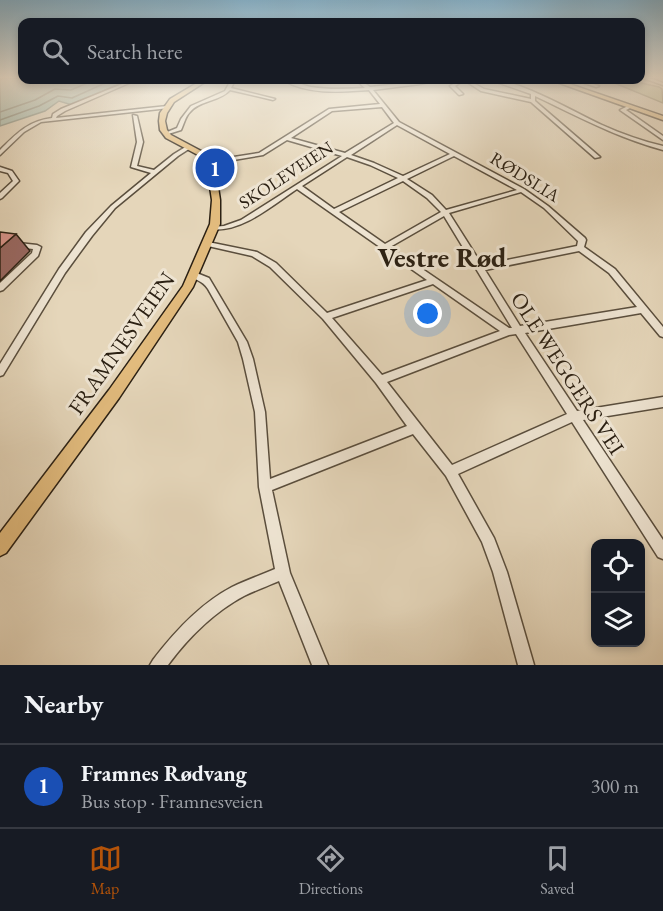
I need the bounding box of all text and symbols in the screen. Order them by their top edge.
search box [18,18,645,84]
icon: search [39,35,72,68]
text: Search here [87,37,182,66]
street label: SKOLEVEIEN [234,135,338,214]
pin: 1 [196,146,234,190]
street label: RØDSLIA [486,146,565,207]
district label: Vestre Rød [377,239,507,275]
street label: FRAMNESVEIEN [62,266,182,420]
street label: OLE WEGGERS VEI [504,286,631,461]
your location [413,299,442,328]
map controls [591,539,645,647]
button: locate [591,539,645,593]
button: layers [591,593,645,647]
text: Nearby [24,687,104,721]
text: Framnes Rødvang [81,759,247,788]
text: 1 [38,773,49,799]
text: 300 m [591,773,639,799]
text: Bus stop · Framnesveien [81,788,263,814]
tab: Map [89,842,122,899]
tab: Directions [299,842,363,899]
tab: Saved [540,842,574,899]

